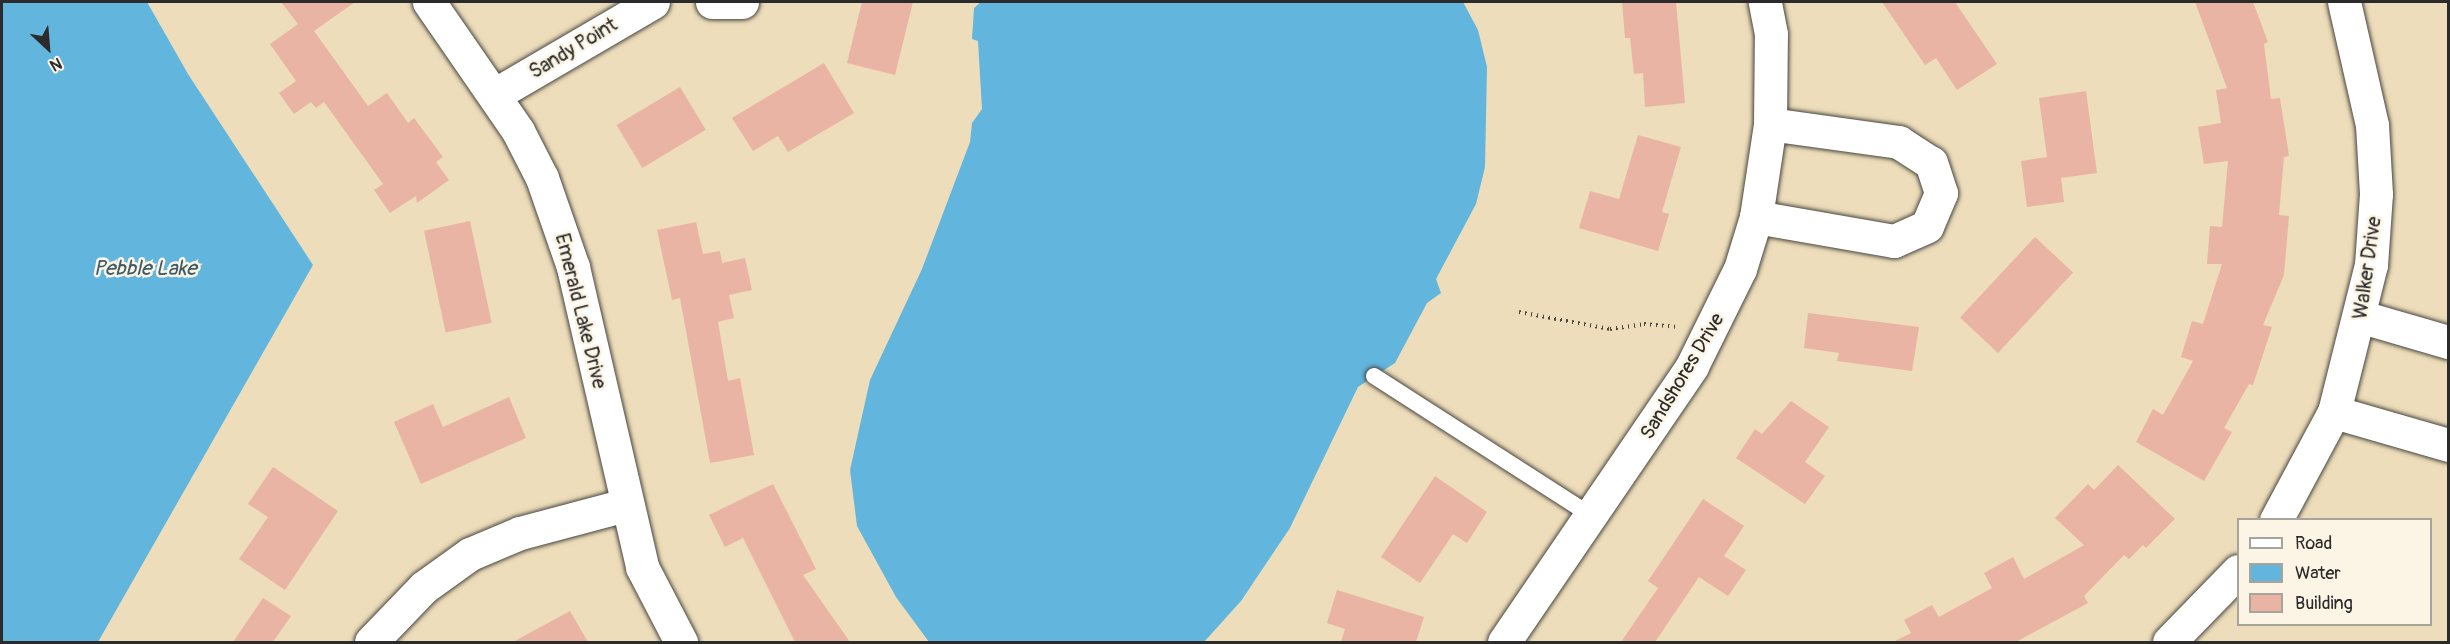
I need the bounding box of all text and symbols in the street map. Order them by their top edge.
street label: Sandy Point [525,12,621,84]
north arrow [18,18,78,78]
text: N [47,53,65,76]
street label: Walker Drive [2348,215,2386,321]
street label: Emerald Lake Drive [550,231,612,391]
water label: Pebble Lake [93,256,197,282]
street label: Sandshores Drive [1635,308,1729,444]
legend [2237,518,2432,626]
text: Road [2295,532,2332,555]
text: Water [2295,562,2341,585]
text: Building [2295,592,2353,615]

